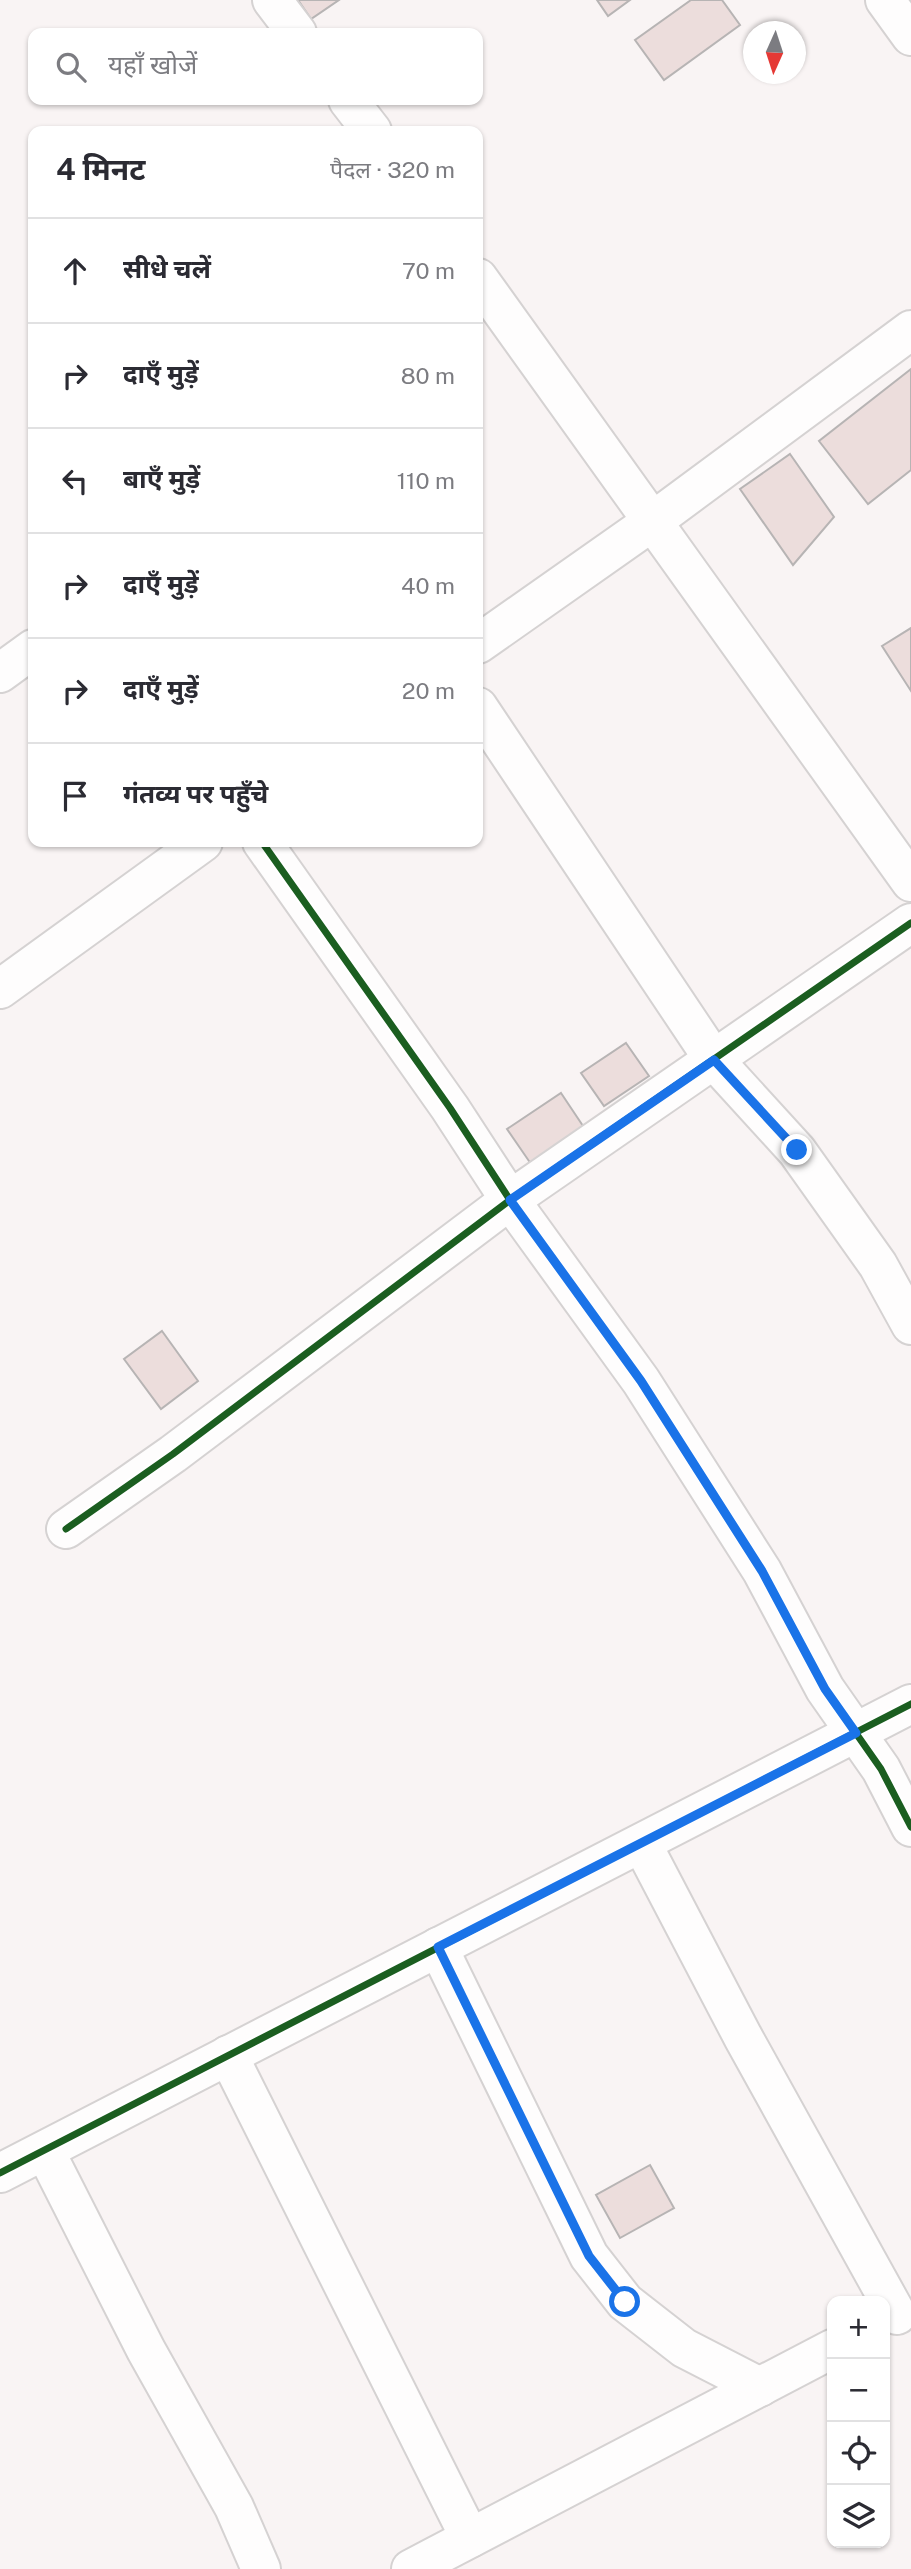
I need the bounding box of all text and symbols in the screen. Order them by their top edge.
north arrow [743,21,806,84]
search box [28,28,483,105]
icon: search [52,48,90,86]
text: यहाँ खोजें [108,49,197,80]
text: 4 मिनट [56,151,145,187]
text: पैदल · 320 m [330,156,455,183]
icon: ahead [56,252,94,290]
text: सीधे चलें [123,253,211,284]
text: 70 m [402,257,455,284]
icon: right [56,357,94,395]
text: दाएँ मुड़ें [123,358,199,389]
text: 80 m [401,362,455,389]
icon: left [56,462,94,500]
text: बाएँ मुड़ें [123,463,200,494]
text: 110 m [397,467,455,494]
icon: right [56,567,94,605]
text: दाएँ मुड़ें [123,568,199,599]
text: 40 m [401,572,455,599]
icon: right [56,672,94,710]
text: दाएँ मुड़ें [123,673,199,704]
text: 20 m [402,677,455,704]
icon: arrive [56,777,94,815]
text: गंतव्य पर पहुँचे [123,778,268,809]
route end [781,1134,812,1165]
route start [609,2286,640,2317]
map controls [827,2296,890,2548]
button: + [827,2296,890,2359]
button: − [827,2359,890,2422]
button: locate [827,2422,890,2485]
button: layers [827,2485,890,2548]

